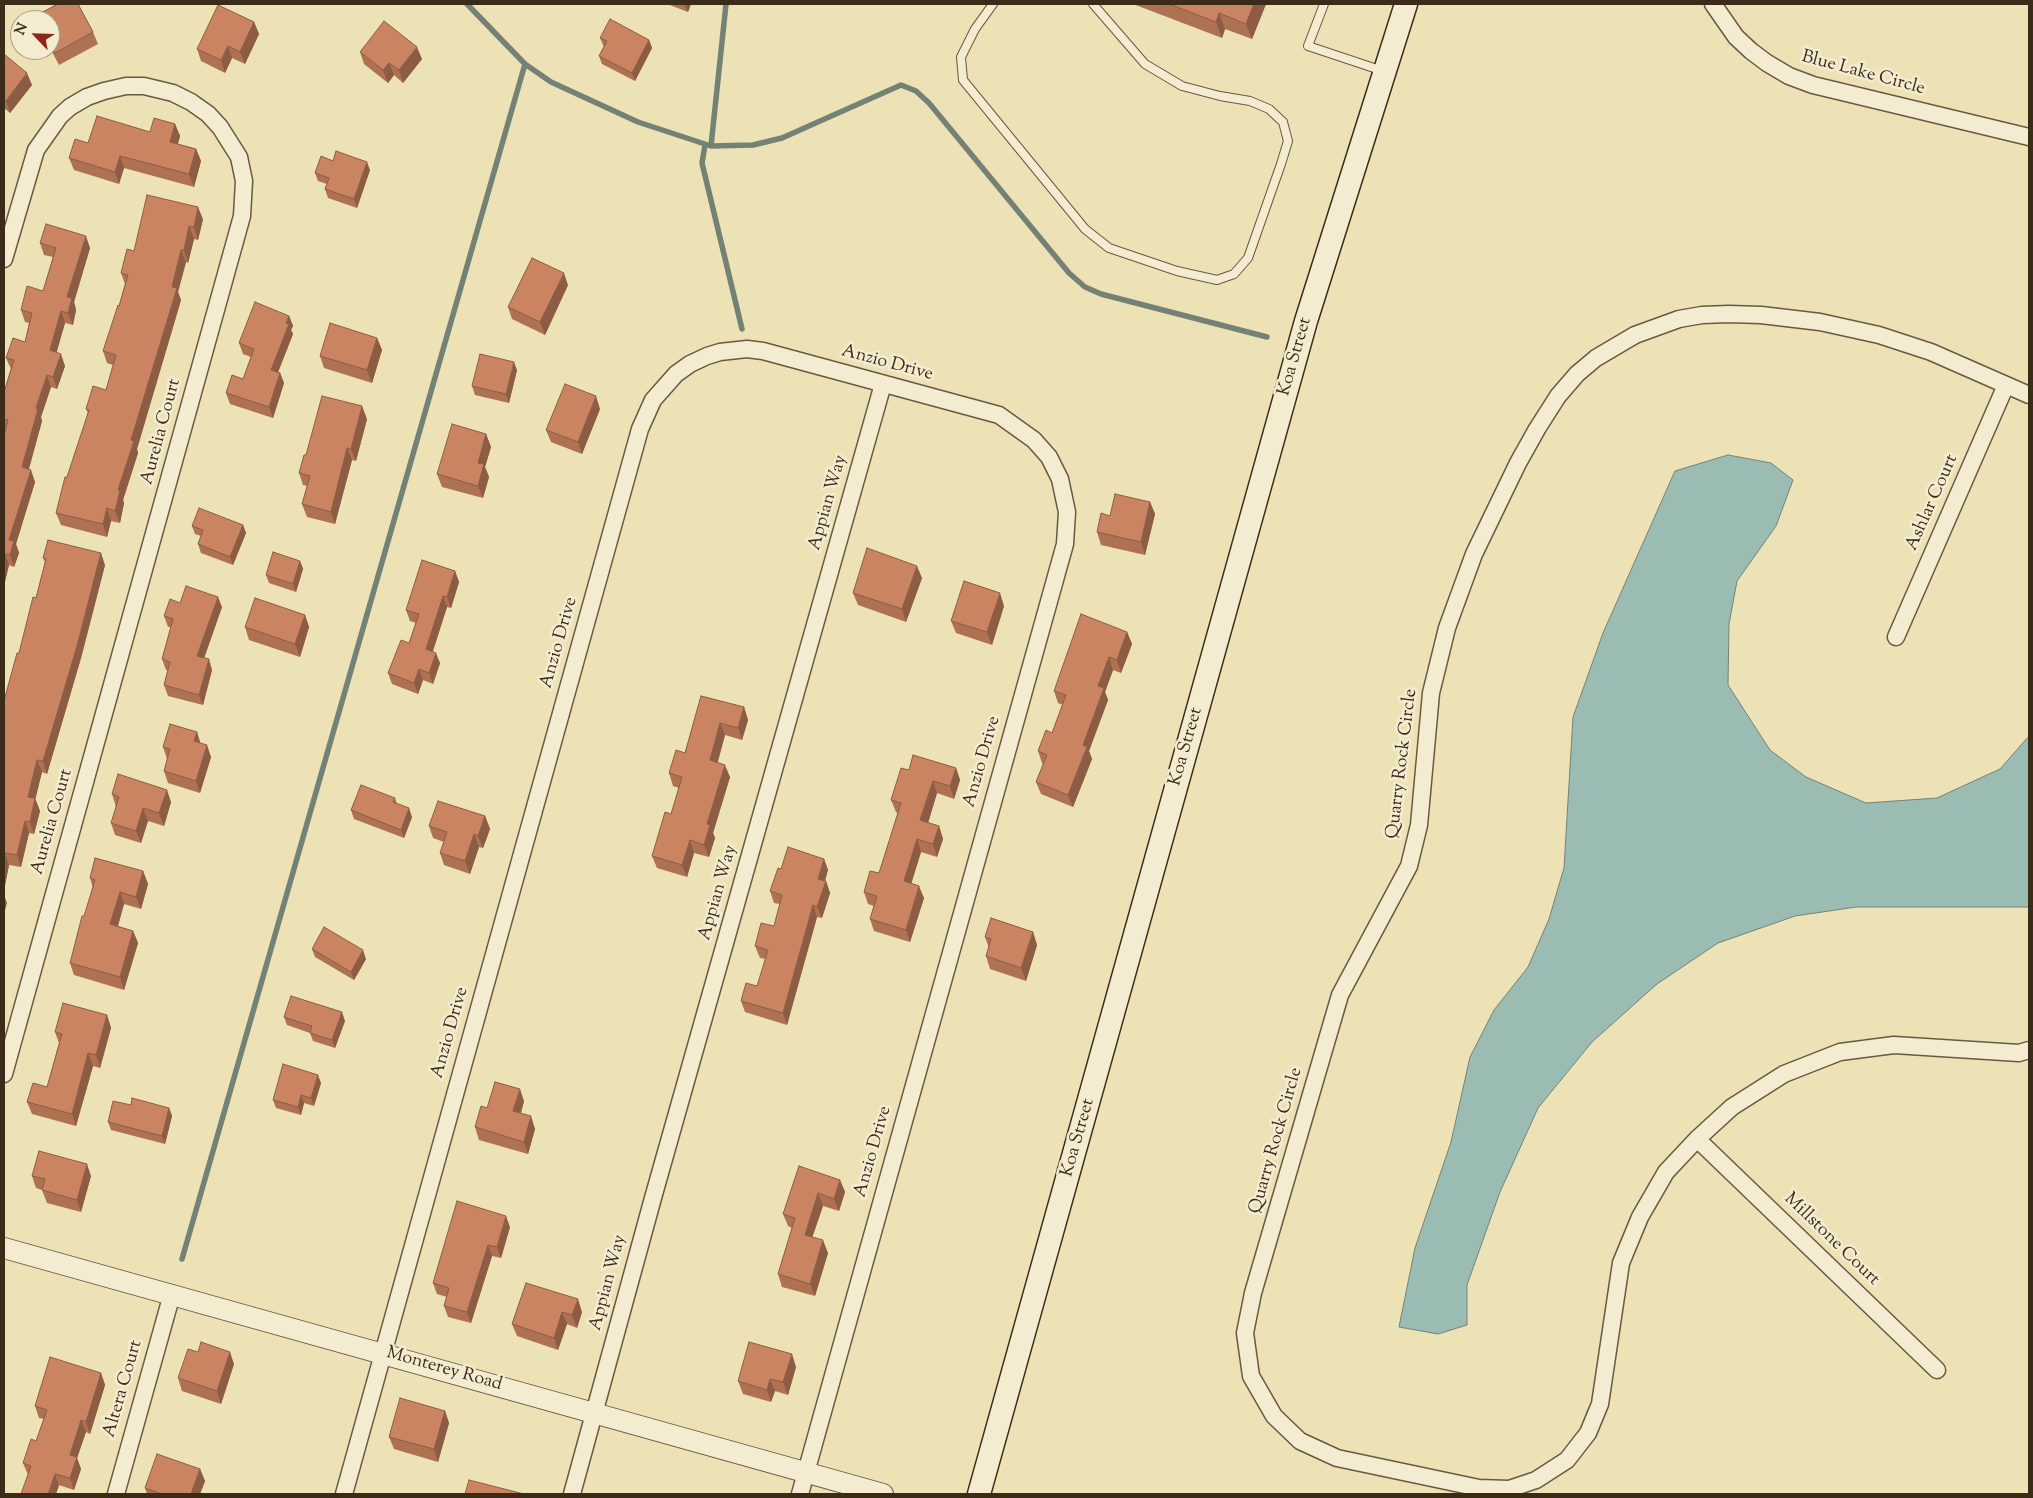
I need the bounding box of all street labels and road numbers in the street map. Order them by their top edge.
street label: Blue Lake Circle [1799,47,1927,101]
street label: Koa Street [1274,315,1318,399]
street label: Anzio Drive [839,341,935,387]
street label: Aurelia Court [137,377,187,487]
street label: Ashlar Court [1902,452,1964,554]
street label: Appian Way [805,453,853,553]
street label: Anzio Drive [537,595,583,691]
street label: Quarry Rock Circle [1383,688,1423,840]
street label: Koa Street [1165,705,1209,789]
street label: Anzio Drive [960,714,1006,810]
street label: Aurelia Court [28,767,78,877]
street label: Appian Way [695,843,743,943]
street label: Anzio Drive [428,985,474,1081]
street label: Quarry Rock Circle [1246,1065,1308,1217]
street label: Koa Street [1057,1096,1101,1180]
street label: Anzio Drive [851,1104,897,1200]
street label: Millstone Court [1779,1189,1883,1291]
street label: Appian Way [586,1233,632,1333]
street label: Altera Court [100,1338,148,1440]
street label: Monterey Road [384,1343,504,1397]

